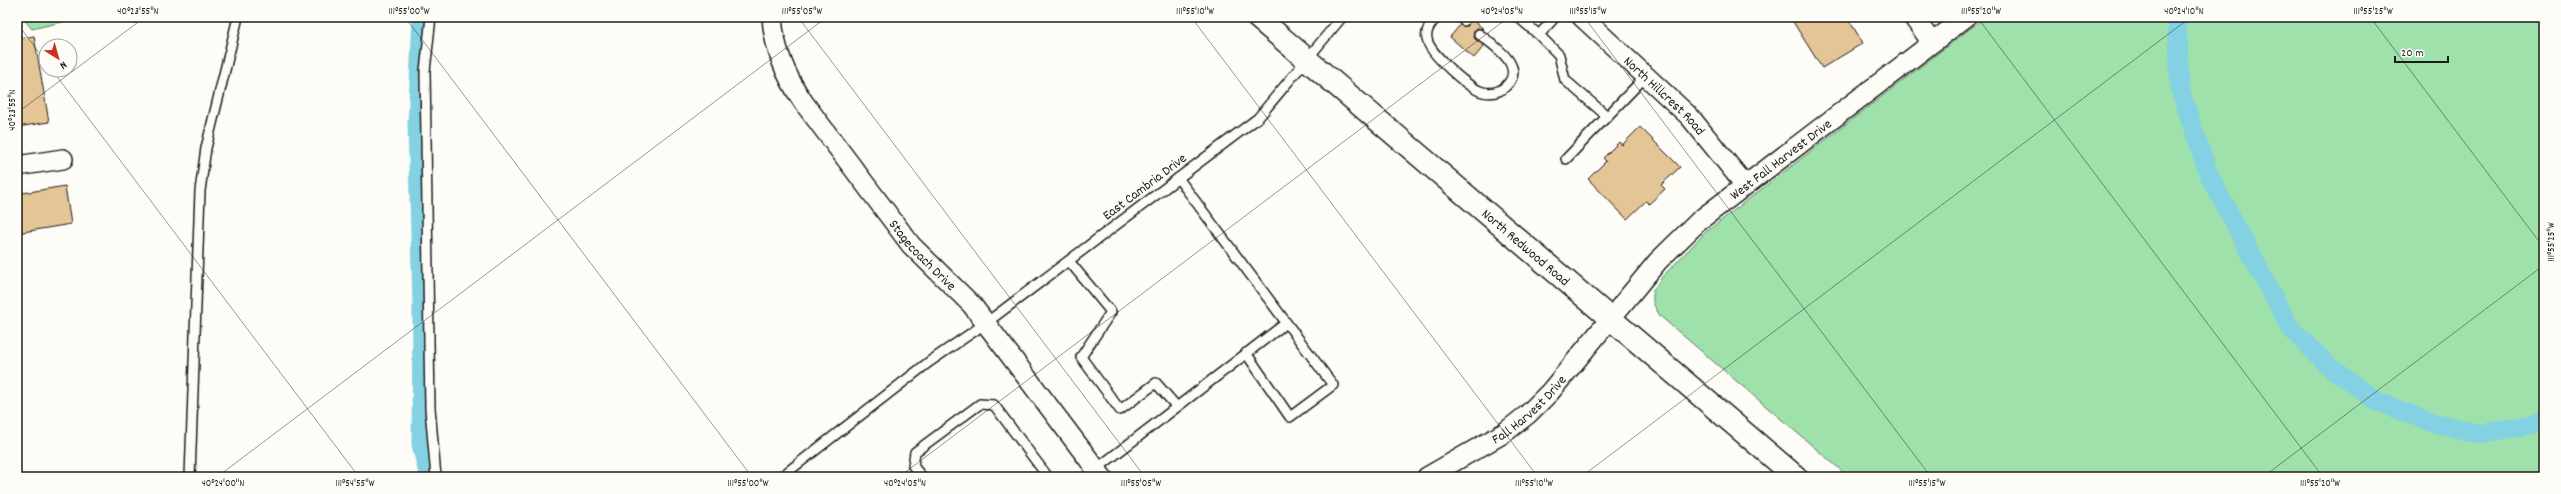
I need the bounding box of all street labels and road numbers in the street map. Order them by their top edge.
street label: North Hillcrest Road [1618,52,1709,140]
street label: West Fall Harvest Drive [1726,115,1837,206]
street label: East Cambria Drive [1099,149,1191,226]
street label: North Redwood Road [1477,205,1573,292]
street label: Stagecoach Drive [883,216,960,296]
street label: Fall Harvest Drive [1489,371,1572,450]

